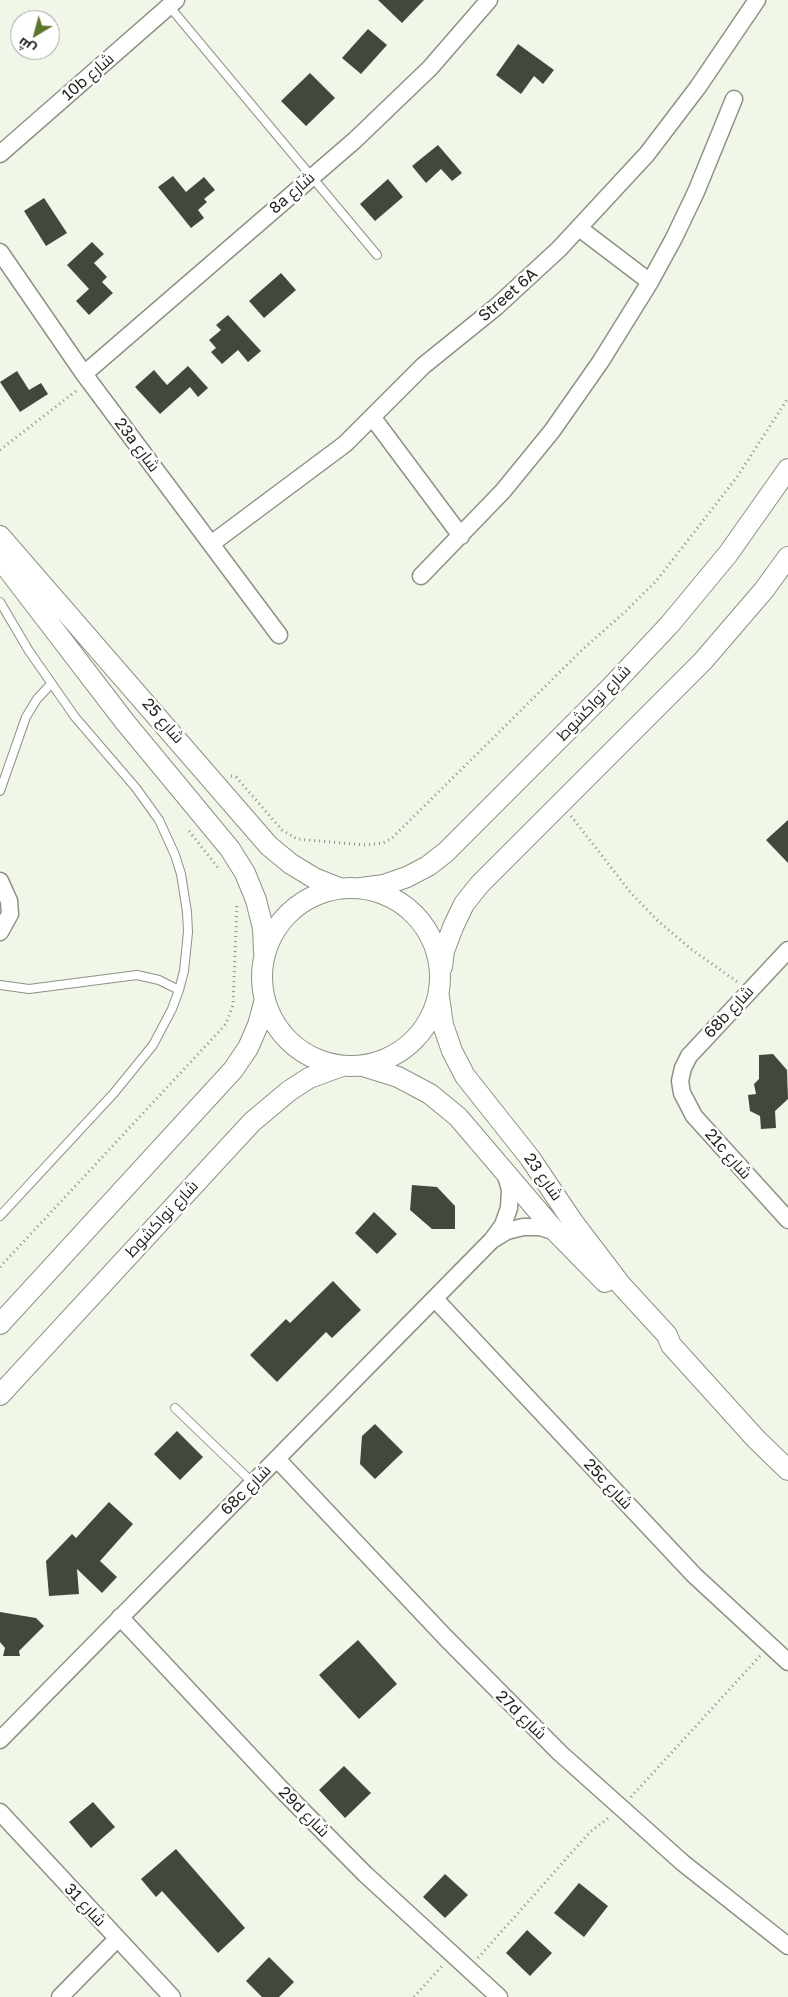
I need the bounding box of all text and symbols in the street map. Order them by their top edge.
north arrow [10,10,60,60]
text: ش [14,34,39,59]
street label: 10b شارع [58,49,118,105]
street label: 8a شارع [265,168,319,218]
street label: Street 6A [475,264,541,326]
street label: 23a شارع [110,414,164,476]
street label: شارع نواكشوط [553,661,635,745]
street label: شارع 25 [138,694,188,748]
street label: 68b شارع [700,982,758,1042]
street label: 21c شارع [701,1125,755,1183]
street label: شارع 23 [520,1150,566,1204]
street label: شارع نواكشوط [122,1177,202,1261]
street label: 25c شارع [580,1455,636,1513]
street label: 68c شارع [217,1461,275,1519]
street label: 27d شارع [492,1686,550,1744]
street label: 29d شارع [275,1783,333,1841]
street label: شارع 31 [60,1879,110,1931]

